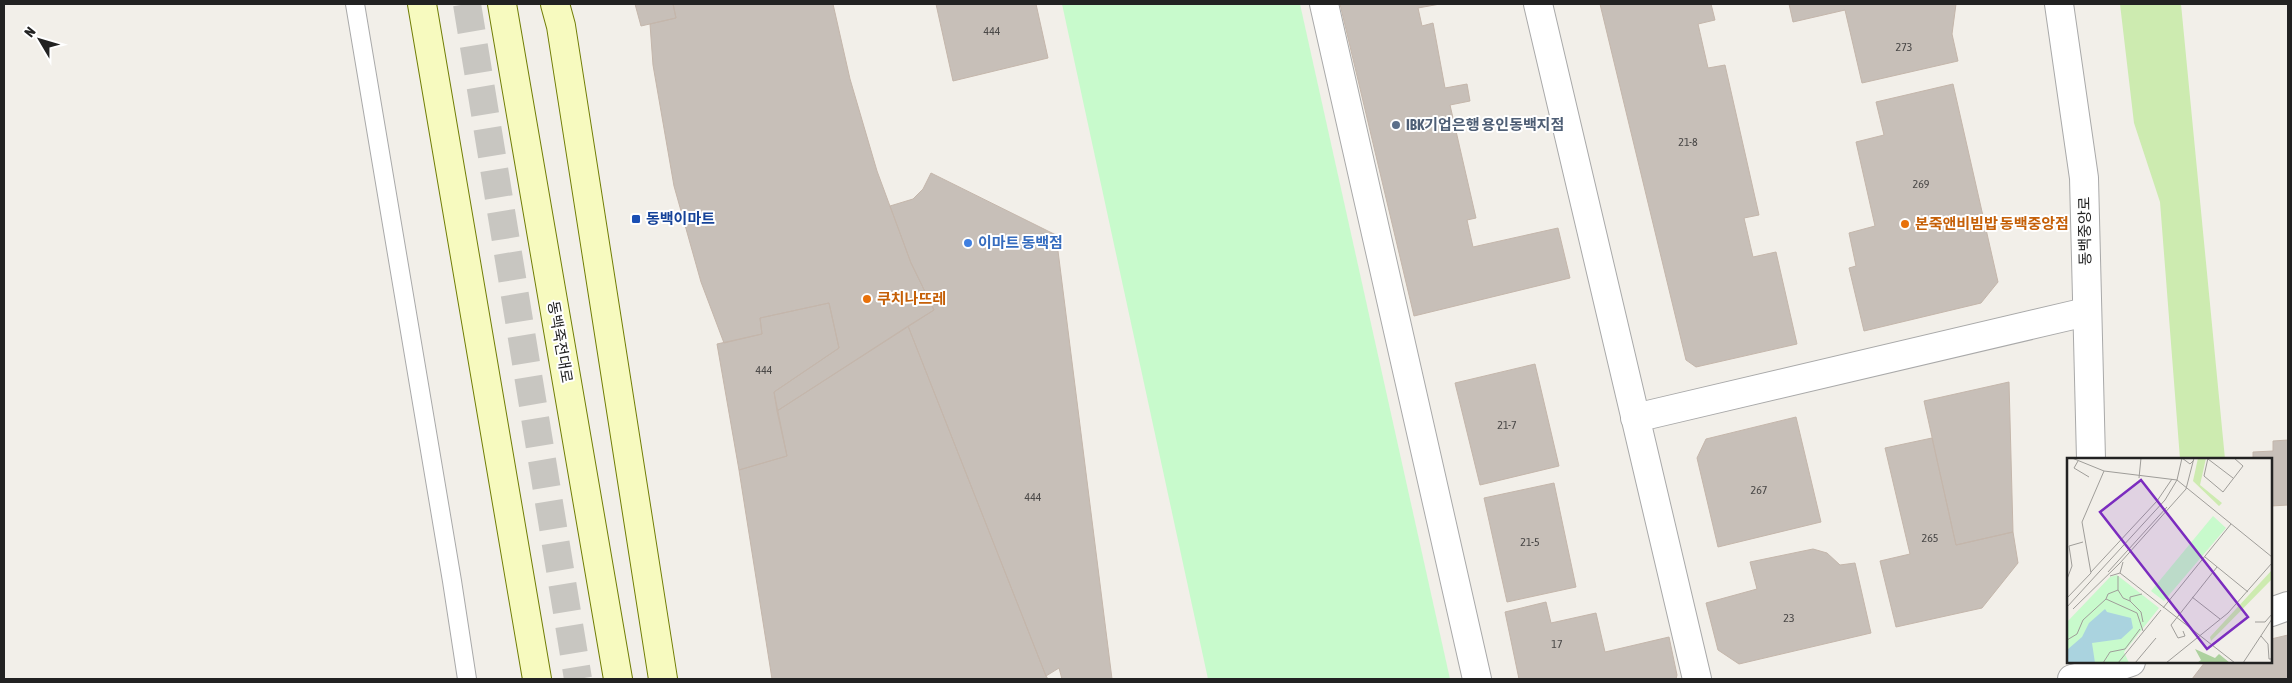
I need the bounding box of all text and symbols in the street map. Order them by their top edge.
north arrow [15,15,65,65]
text: N [21,24,39,40]
house number: 444 [984,24,1001,38]
house number: 273 [1896,40,1912,54]
place label: IBK기업은행 용인동백지점 [1406,116,1564,133]
marker: IBK기업은행 용인동백지점 [1390,119,1402,131]
house number: 21-8 [1678,135,1698,149]
house number: 269 [1913,177,1930,191]
street label: 동백중앙로 [2075,196,2094,266]
place label: 동백이마트 [646,210,715,227]
marker: 동백이마트 [630,213,642,225]
place label: 본죽앤비빔밥 동백중앙점 [1915,215,2069,232]
marker: 본죽앤비빔밥 동백중앙점 [1899,218,1911,230]
place label: 이마트 동백점 [978,234,1063,251]
marker: 이마트 동백점 [962,237,974,249]
place label: 쿠치나뜨레 [877,290,946,307]
marker: 쿠치나뜨레 [861,293,873,305]
street label: 동백죽전대로 [545,300,576,384]
house number: 444 [756,363,773,377]
house number: 21-7 [1497,418,1517,432]
inset map [2067,458,2272,663]
house number: 267 [1751,483,1768,497]
house number: 444 [1025,490,1042,504]
house number: 265 [1922,531,1938,545]
house number: 21-5 [1520,535,1540,549]
house number: 23 [1783,611,1795,625]
house number: 17 [1551,637,1563,651]

